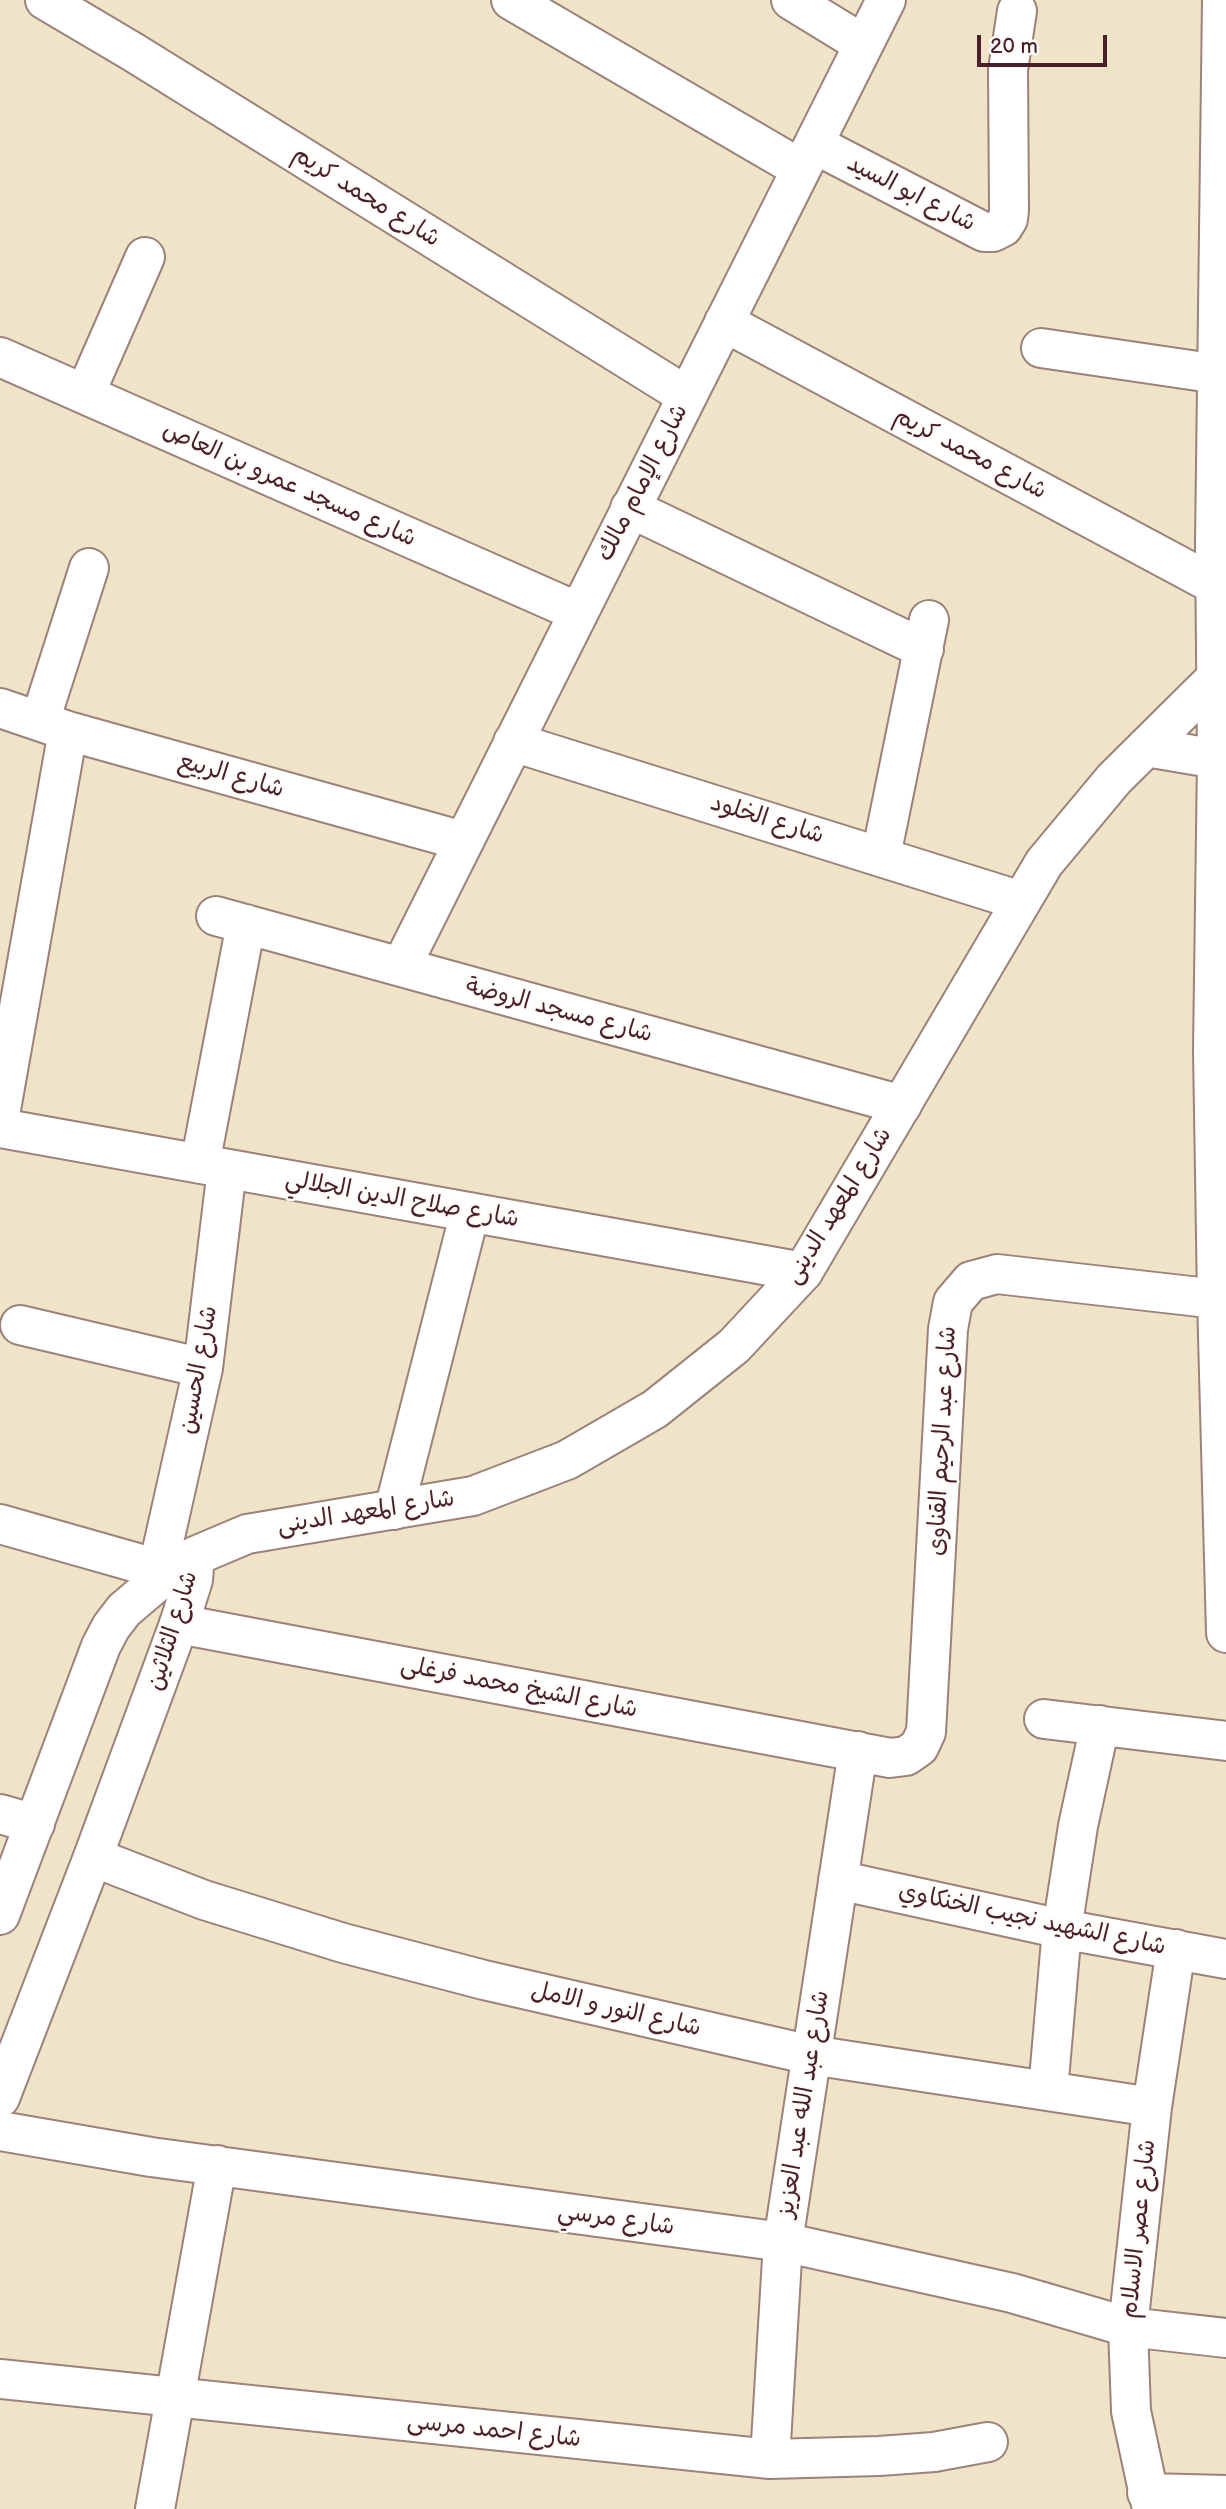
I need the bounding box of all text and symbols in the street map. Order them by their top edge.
scale bar [981,21,1110,65]
text: 20 m [990,34,1038,59]
street label: شارع محمد كريم [287,140,445,254]
street label: شارع ابو السيد [842,149,980,239]
street label: شارع الإمام مالك [591,400,695,566]
street label: شارع محمد كريم [889,402,1051,506]
street label: شارع مسجد عمرو بن العاص [158,416,420,554]
street label: شارع الربيع [175,747,287,805]
street label: شارع الخلود [707,789,827,851]
street label: شارع مسجد الروضة [462,972,656,1050]
street label: شارع المعهد الدينى [779,1122,899,1290]
street label: شارع صلاح الدين الجلالي [283,1165,521,1235]
street label: شارع الحسين [174,1304,224,1436]
street label: شارع عبد الرحيم القناوى [923,1325,963,1557]
street label: شارع المعهد الدينى [275,1485,457,1541]
street label: شارع الثلاثين [141,1568,205,1694]
street label: شارع الشيخ محمد فرغلى [398,1651,640,1725]
street label: شارع الشهيد نجيب الخنكاوي [896,1878,1168,1962]
street label: شارع النور و الامل [528,1976,704,2044]
street label: شارع عبد الله عبد العزيز [772,1989,836,2219]
street label: شارع عصر الاسلام [1115,2138,1163,2320]
street label: شارع مرسي [556,2198,676,2242]
street label: شارع احمد مرسى [406,2408,582,2454]

